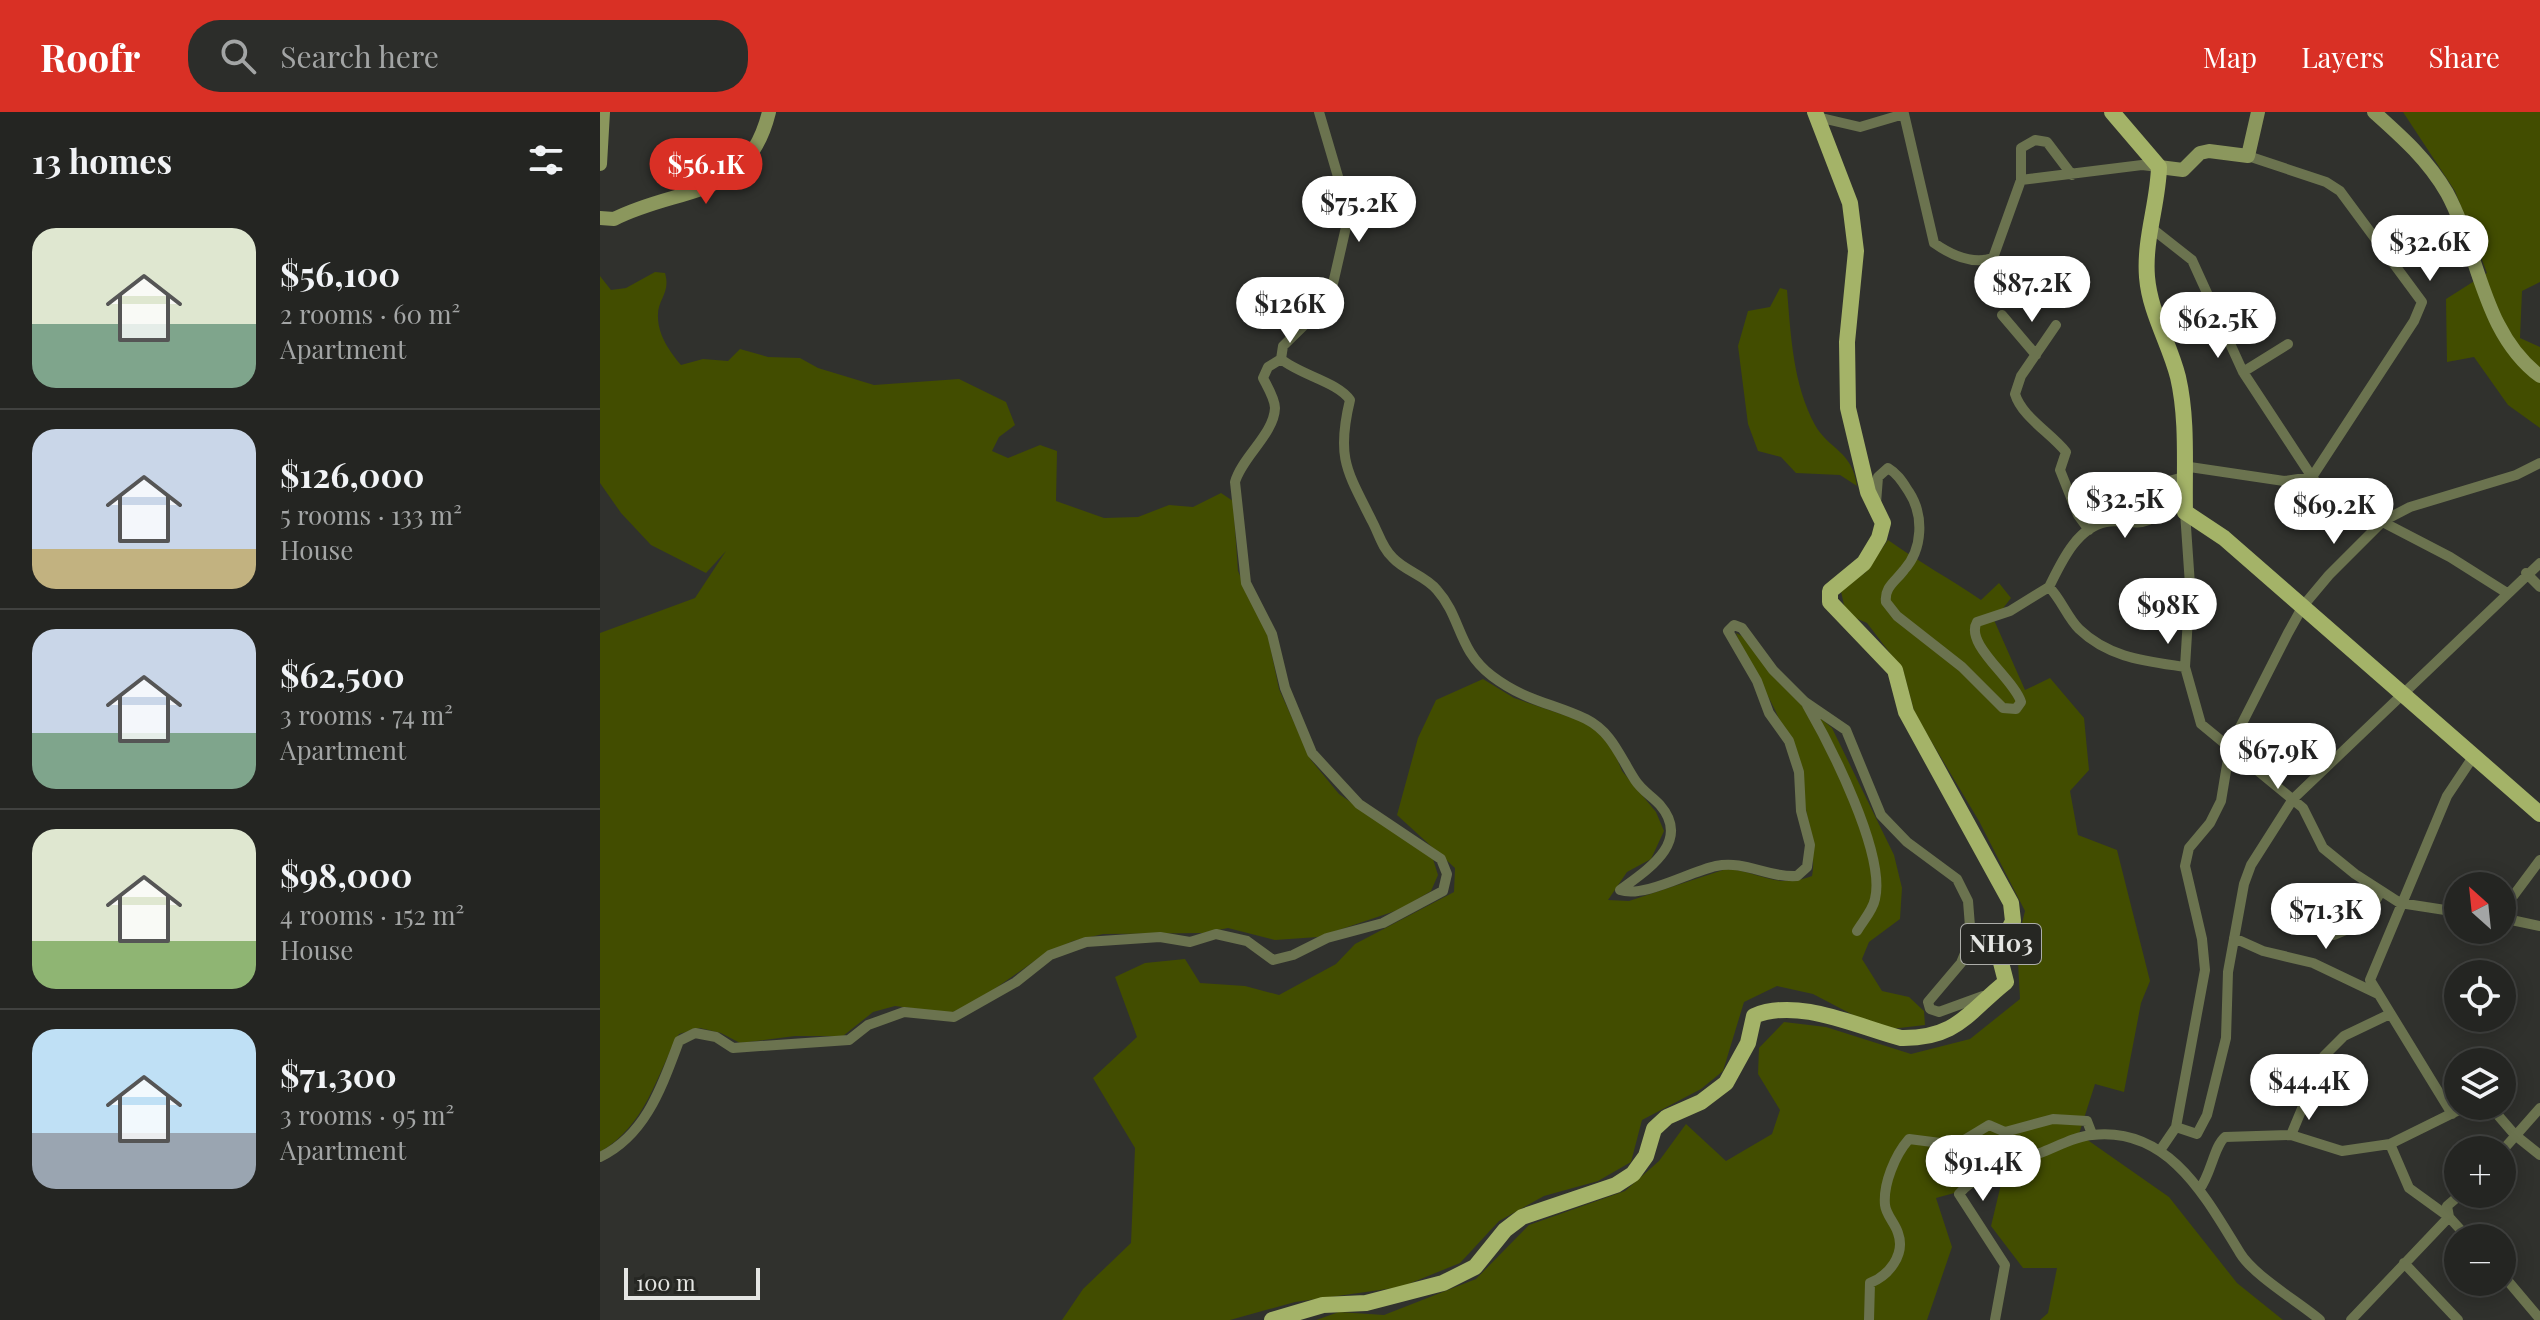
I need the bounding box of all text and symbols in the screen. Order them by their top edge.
search box [188,20,748,92]
text: Roofr [40,31,140,82]
icon: search [216,34,260,78]
text: Search here [280,36,439,76]
text: Map [2203,38,2257,75]
text: Layers [2301,38,2384,75]
text: Share [2428,38,2500,75]
text: 13 homes [32,137,172,183]
icon: filters [524,138,568,182]
pin: $56.1K [641,138,771,206]
text: $56.1K [668,146,745,181]
pin: $75.2K [1294,176,1424,244]
text: $75.2K [1320,184,1398,219]
pin: $32.6K [2365,215,2495,283]
text: $32.6K [2389,223,2471,258]
text: $56,100 [280,250,400,296]
pin: $87.2K [1967,256,2097,324]
icon: home [96,260,192,356]
text: $87.2K [1992,264,2072,299]
pin: $126K [1234,277,1346,345]
text: $126K [1254,285,1326,320]
pin: $62.5K [2153,292,2283,360]
text: 2 rooms · 60 m² [280,296,460,331]
text: $62.5K [2178,300,2258,335]
text: Apartment [280,331,406,366]
text: $126,000 [280,451,424,497]
icon: home [96,461,192,557]
pin: $32.5K [2060,472,2190,540]
pin: $69.2K [2269,478,2399,546]
text: $32.5K [2086,480,2164,515]
text: $69.2K [2292,486,2376,521]
text: 5 rooms · 133 m² [280,497,462,532]
text: House [280,532,353,567]
pin: $98K [2121,578,2215,646]
text: $98K [2137,586,2199,621]
text: $62,500 [280,651,405,697]
icon: home [96,661,192,757]
text: 3 rooms · 74 m² [280,697,453,732]
pin: $67.9K [2213,723,2343,791]
text: $67.9K [2238,731,2318,766]
text: Apartment [280,732,406,767]
text: $98,000 [280,851,412,897]
icon: home [96,861,192,957]
north arrow [2444,872,2516,944]
map controls [2444,872,2516,1296]
pin: $71.3K [2261,883,2391,951]
text: $71.3K [2289,891,2363,926]
text: 4 rooms · 152 m² [280,897,464,932]
road number: NH03 [1961,924,2041,964]
text: House [280,932,353,967]
button: locate [2444,960,2516,1032]
button: layers [2444,1048,2516,1120]
text: $71,300 [280,1051,397,1097]
pin: $44.4K [2244,1054,2374,1122]
icon: home [96,1061,192,1157]
text: $44.4K [2268,1062,2350,1097]
text: 3 rooms · 95 m² [280,1097,454,1132]
text: Apartment [280,1132,406,1167]
pin: $91.4K [1918,1135,2048,1203]
button: + [2444,1136,2516,1208]
text: $91.4K [1944,1143,2022,1178]
button: − [2444,1224,2516,1296]
scale bar [624,1264,760,1300]
text: 100 m [636,1267,696,1297]

